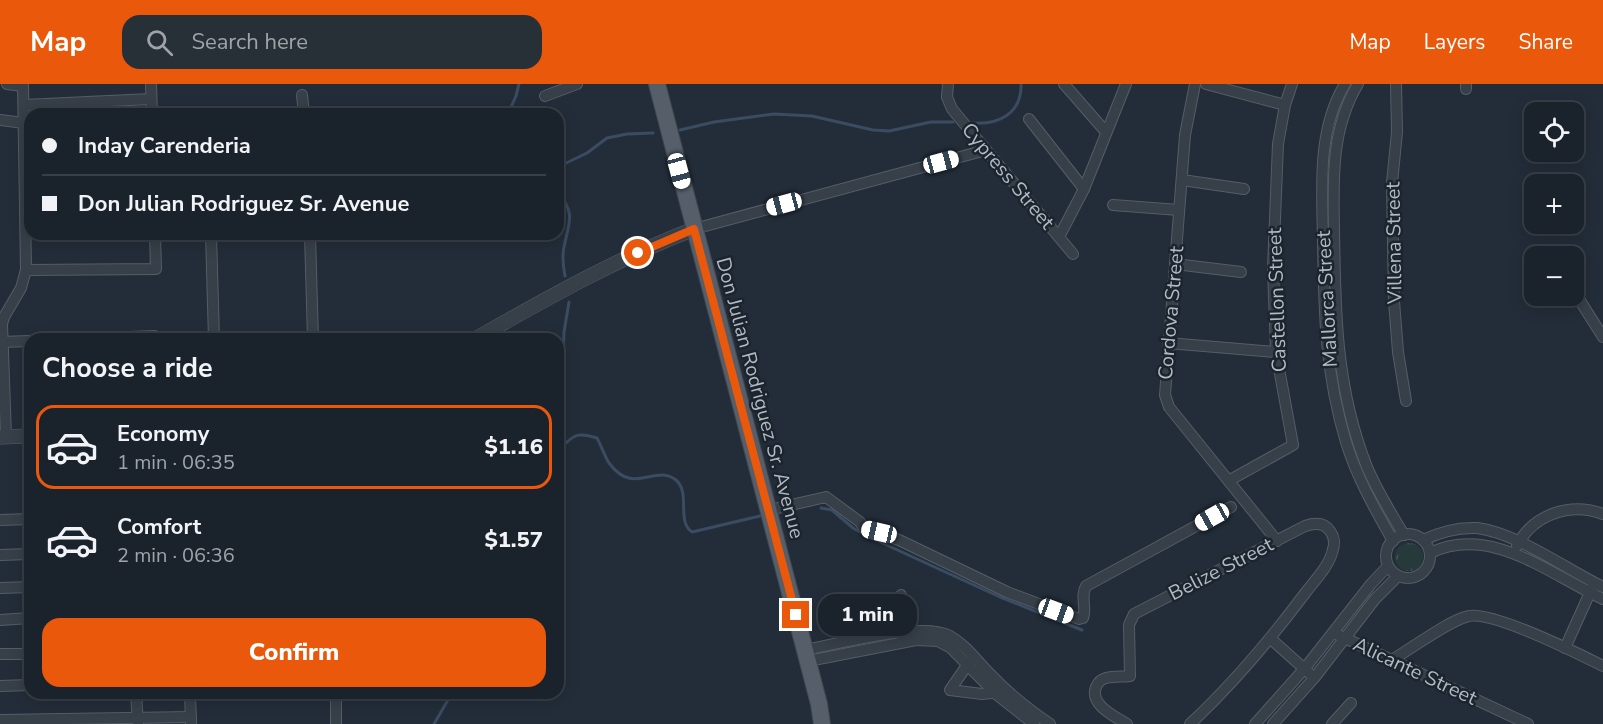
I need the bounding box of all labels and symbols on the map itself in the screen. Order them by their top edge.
street label: Cypress Street [955,117,1061,236]
car [921,149,961,175]
car [666,151,692,191]
street label: Villena Street [1379,181,1409,305]
car [764,191,804,217]
street label: Castellon Street [1261,226,1293,373]
street label: Mallorca Street [1310,229,1344,368]
route start [624,239,651,266]
street label: Cordova Street [1152,244,1190,381]
street label: Don Julian Rodriguez Sr. Avenue [709,254,811,542]
car [1192,500,1232,534]
car [859,519,899,545]
street label: Belize Street [1164,531,1279,607]
callout: 1 min [817,594,916,636]
car [1036,596,1076,626]
route end [782,601,809,628]
street label: Alicante Street [1349,631,1482,712]

